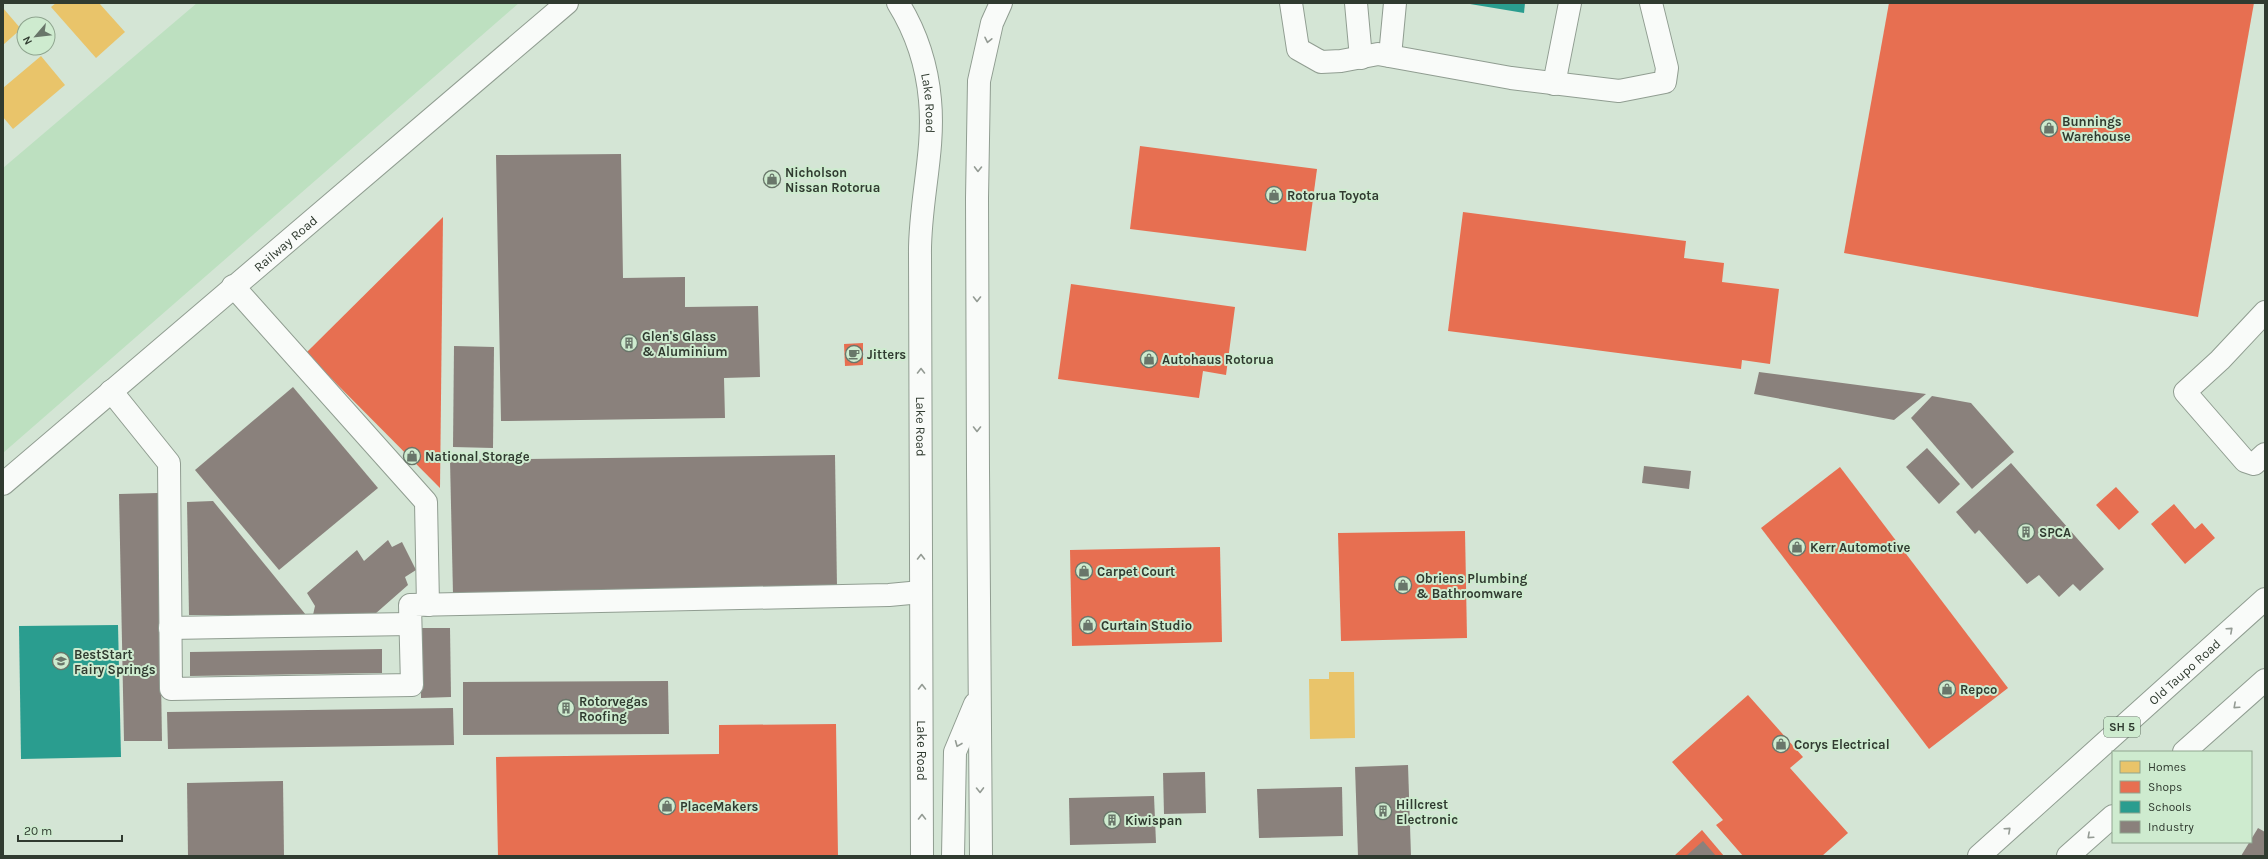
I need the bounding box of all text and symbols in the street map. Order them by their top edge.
north arrow [16,16,56,56]
text: N [20,34,35,47]
one-way arrow [985,37,993,43]
street label: Lake Road [918,72,938,133]
place label: Bunnings Warehouse [2062,114,2131,144]
shop icon: Bunnings Warehouse [2039,118,2059,138]
place label: Nicholson Nissan Rotorua [785,165,880,195]
one-way arrow [974,166,982,172]
shop icon: Nicholson Nissan Rotorua [762,169,782,189]
shop icon: Rotorua Toyota [1264,185,1284,205]
place label: Rotorua Toyota [1287,188,1379,203]
street label: Railway Road [251,213,320,275]
one-way arrow [973,296,981,302]
place label: Glen's Glass & Aluminium [642,329,728,359]
building icon: Glen's Glass & Aluminium [619,333,639,353]
cafe icon: Jitters [844,344,864,364]
place label: Jitters [867,347,906,362]
shop icon: Autohaus Rotorua [1139,349,1159,369]
place label: Autohaus Rotorua [1162,352,1274,367]
one-way arrow [917,368,925,374]
street label: Lake Road [913,396,928,457]
one-way arrow [973,426,981,432]
shop icon: National Storage [402,446,422,466]
place label: National Storage [425,449,530,464]
building icon: SPCA [2016,522,2036,542]
place label: SPCA [2039,525,2071,540]
shop icon: Kerr Automotive [1787,537,1807,557]
place label: Kerr Automotive [1810,540,1910,555]
one-way arrow [917,554,925,560]
shop icon: Carpet Court [1074,561,1094,581]
place label: Carpet Court [1097,564,1175,579]
place label: Obriens Plumbing & Bathroomware [1416,571,1528,601]
shop icon: Obriens Plumbing & Bathroomware [1393,575,1413,595]
shop icon: Curtain Studio [1078,615,1098,635]
place label: Curtain Studio [1101,618,1192,633]
one-way arrow [2225,628,2233,635]
street label: Old Taupo Road [2146,636,2223,708]
place label: BestStart Fairy Springs [74,647,156,677]
school or university icon: BestStart Fairy Springs [51,651,71,671]
shop icon: Repco [1937,679,1957,699]
place label: Repco [1960,682,1997,697]
one-way arrow [918,684,926,690]
place label: Rotorvegas Roofing [579,694,648,724]
building icon: Rotorvegas Roofing [556,698,576,718]
one-way arrow [2233,701,2241,708]
road number: SH 5 [2104,717,2140,737]
street label: Lake Road [914,720,929,781]
shop icon: Corys Electrical [1771,734,1791,754]
place label: Corys Electrical [1794,737,1890,752]
one-way arrow [955,740,963,748]
legend [2112,751,2252,843]
text: Homes [2148,760,2186,774]
text: Shops [2148,780,2182,794]
one-way arrow [976,787,984,793]
shop icon: PlaceMakers [657,796,677,816]
place label: Hillcrest Electronic [1396,797,1458,827]
place label: PlaceMakers [680,799,759,814]
text: Schools [2148,800,2191,814]
building icon: Hillcrest Electronic [1373,801,1393,821]
building icon: Kiwispan [1102,810,1122,830]
place label: Kiwispan [1125,813,1182,828]
one-way arrow [918,814,926,820]
scale bar [18,817,122,843]
text: Industry [2148,820,2194,834]
text: 20 m [24,824,52,838]
one-way arrow [2004,828,2011,835]
one-way arrow [2088,831,2095,838]

